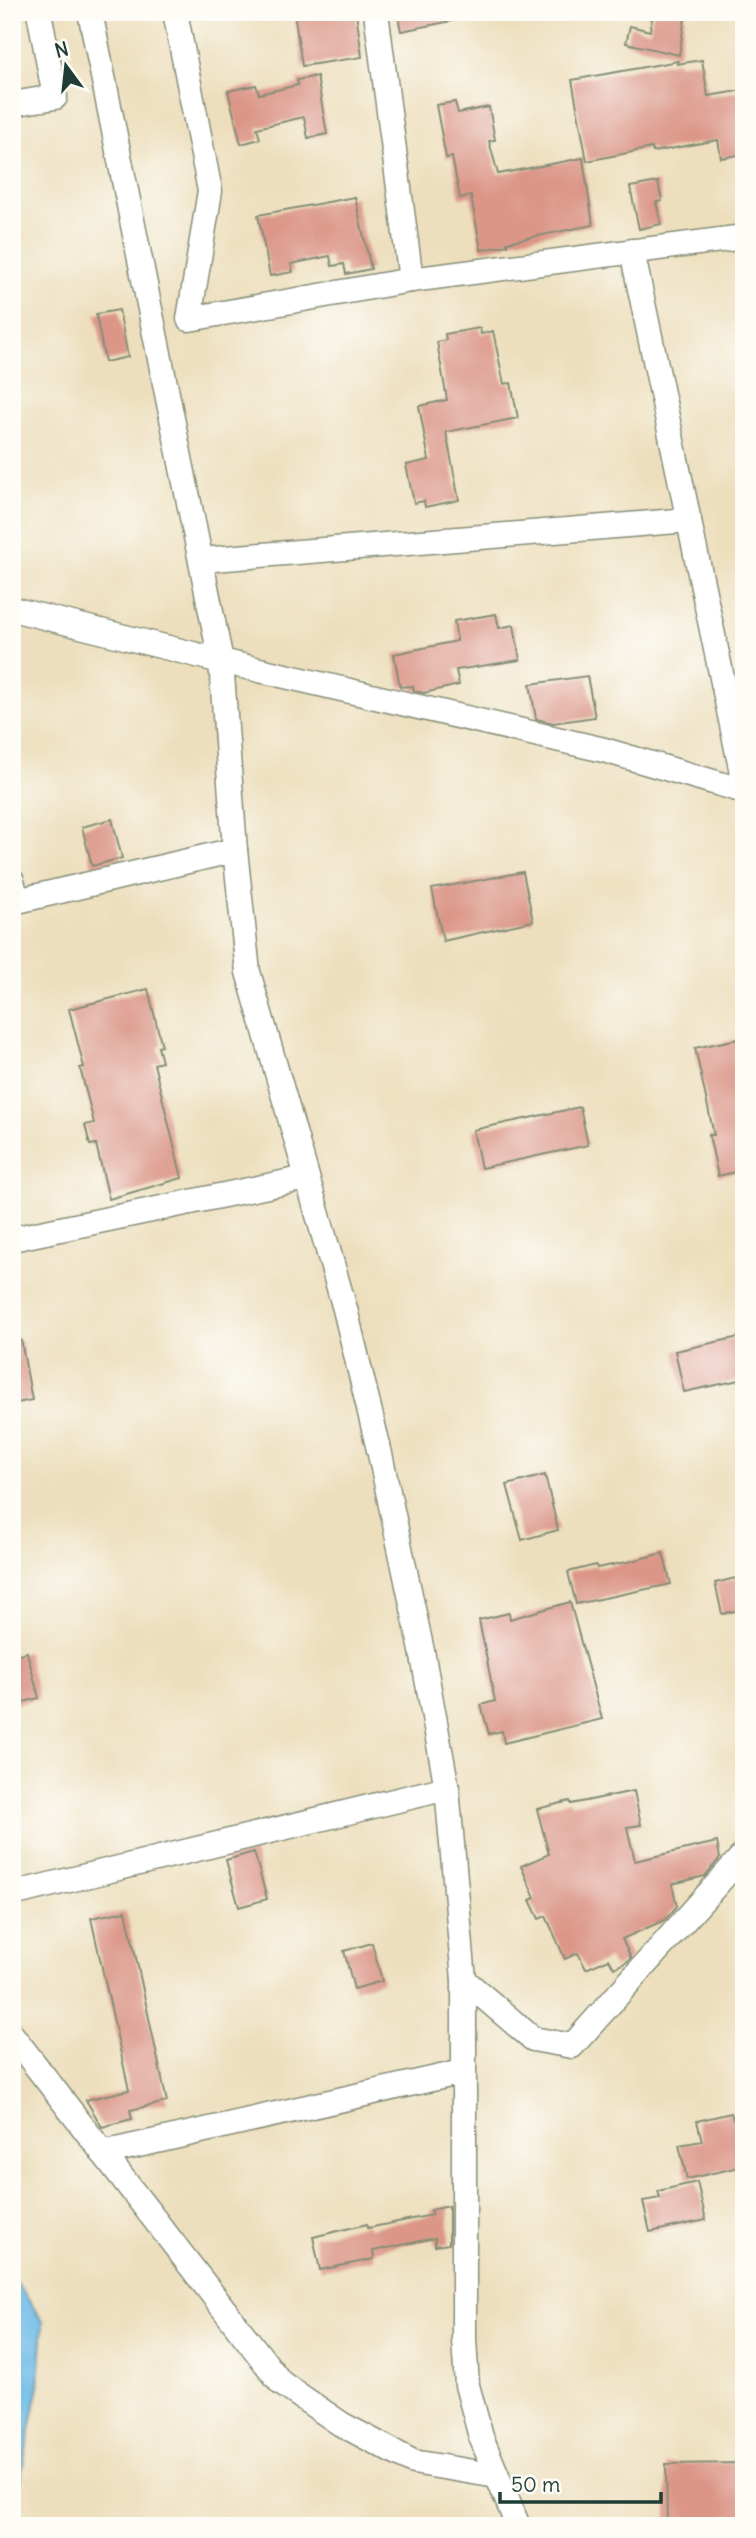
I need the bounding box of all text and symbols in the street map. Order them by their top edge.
north arrow [32,32,102,102]
text: N [52,36,71,63]
scale bar [500,2461,662,2505]
text: 50 m [511,2471,560,2498]

